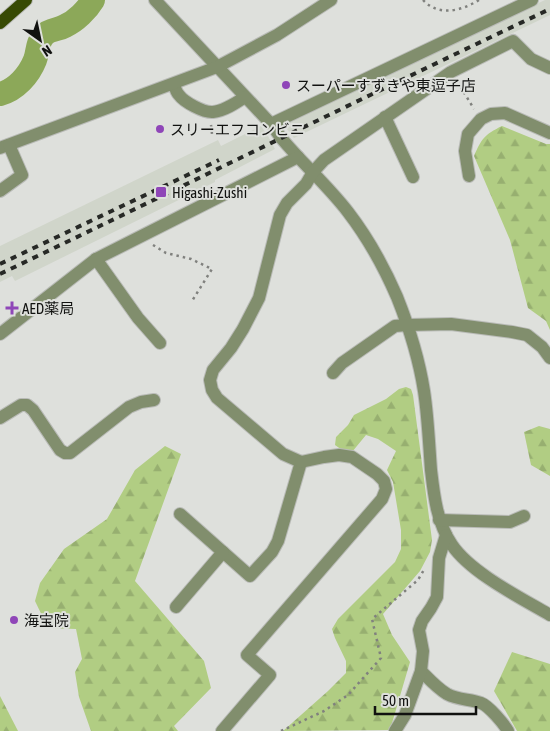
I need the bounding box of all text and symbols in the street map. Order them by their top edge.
north arrow [15,15,65,65]
text: N [39,42,55,60]
place label: スーパーすずきや東逗子店 [296,77,476,94]
marker: スーパーすずきや東逗子店 [280,79,292,91]
place label: スリーエフコンビニ [170,121,305,138]
marker: スリーエフコンビニ [154,123,166,135]
place label: Higashi-Zushi [172,184,247,201]
marker: Higashi-Zushi [154,185,168,199]
place label: AED薬局 [22,300,74,317]
marker: AED薬局 [6,302,18,314]
place label: 海宝院 [24,612,69,629]
marker: 海宝院 [8,614,20,626]
scale bar [375,684,476,716]
text: 50 m [382,692,409,709]

